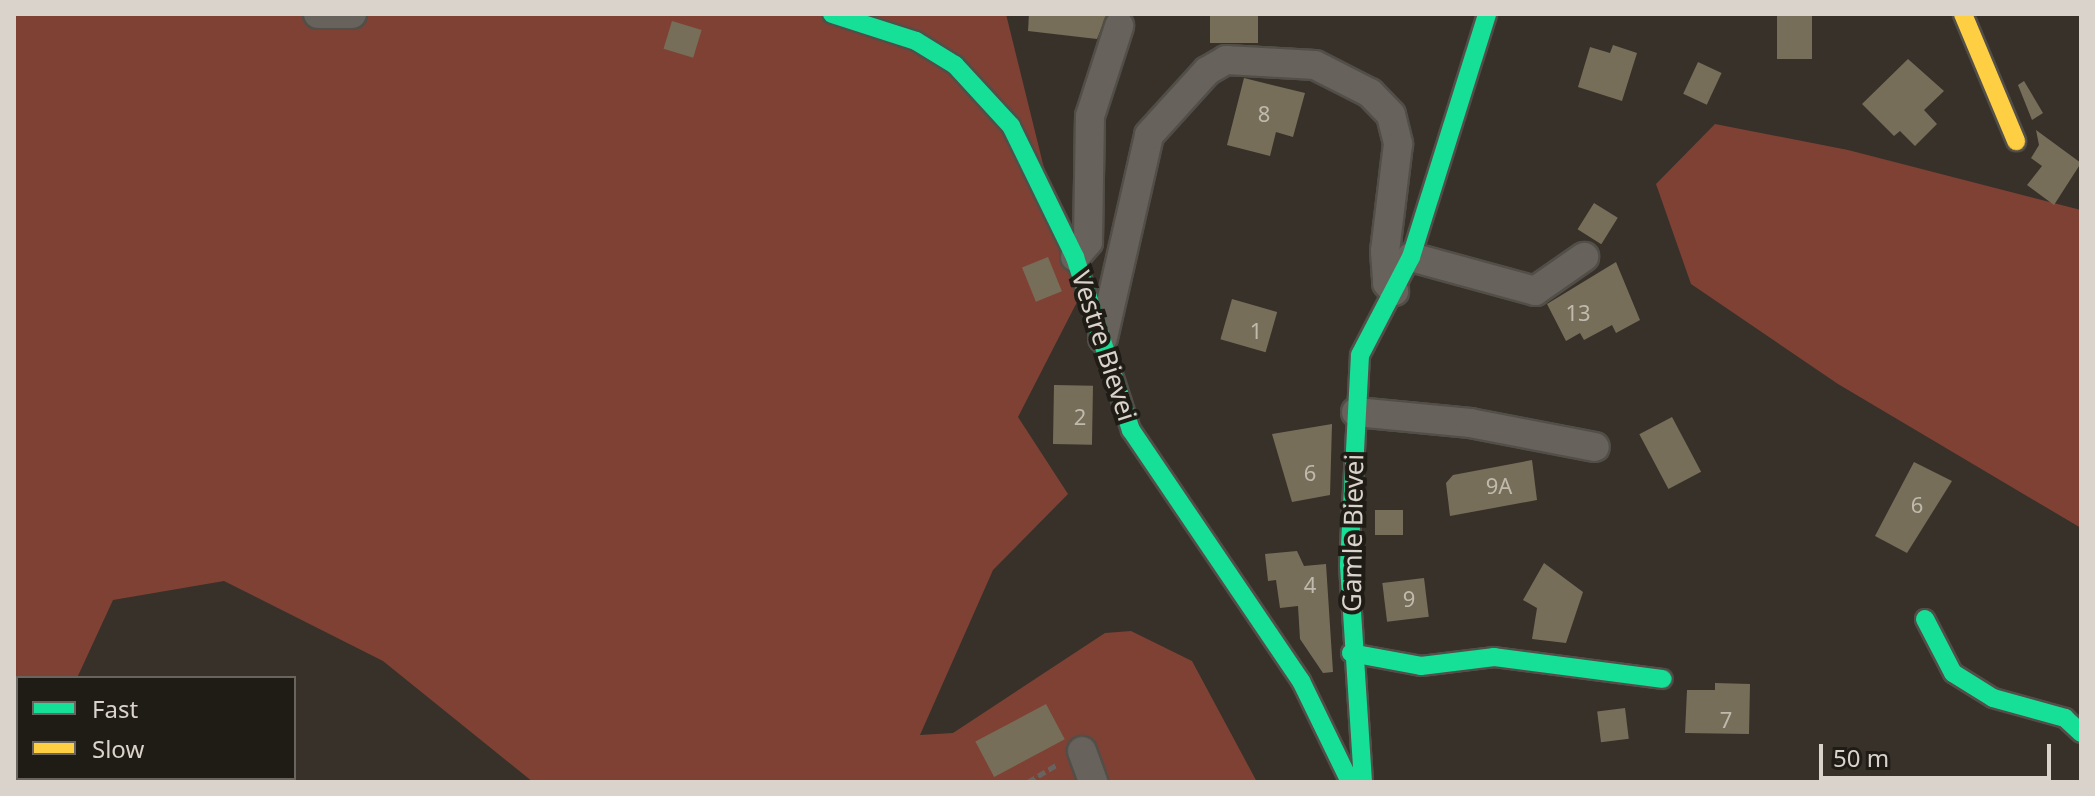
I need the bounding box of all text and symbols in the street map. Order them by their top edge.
house number: 8 [1258,101,1270,127]
street label: Vestre Bievei [1065,267,1143,425]
house number: 13 [1565,300,1591,326]
house number: 1 [1250,318,1262,344]
house number: 2 [1074,404,1086,430]
street label: Gamle Bievei [1336,454,1370,612]
house number: 6 [1304,460,1316,486]
house number: 9A [1486,473,1512,499]
house number: 6 [1911,492,1923,518]
house number: 4 [1304,572,1316,598]
house number: 9 [1403,586,1415,612]
legend [16,676,296,780]
text: Fast [92,692,138,725]
house number: 7 [1720,707,1732,733]
scale bar [1823,728,2055,778]
text: Slow [92,732,144,765]
text: 50 m [1833,741,1889,774]

